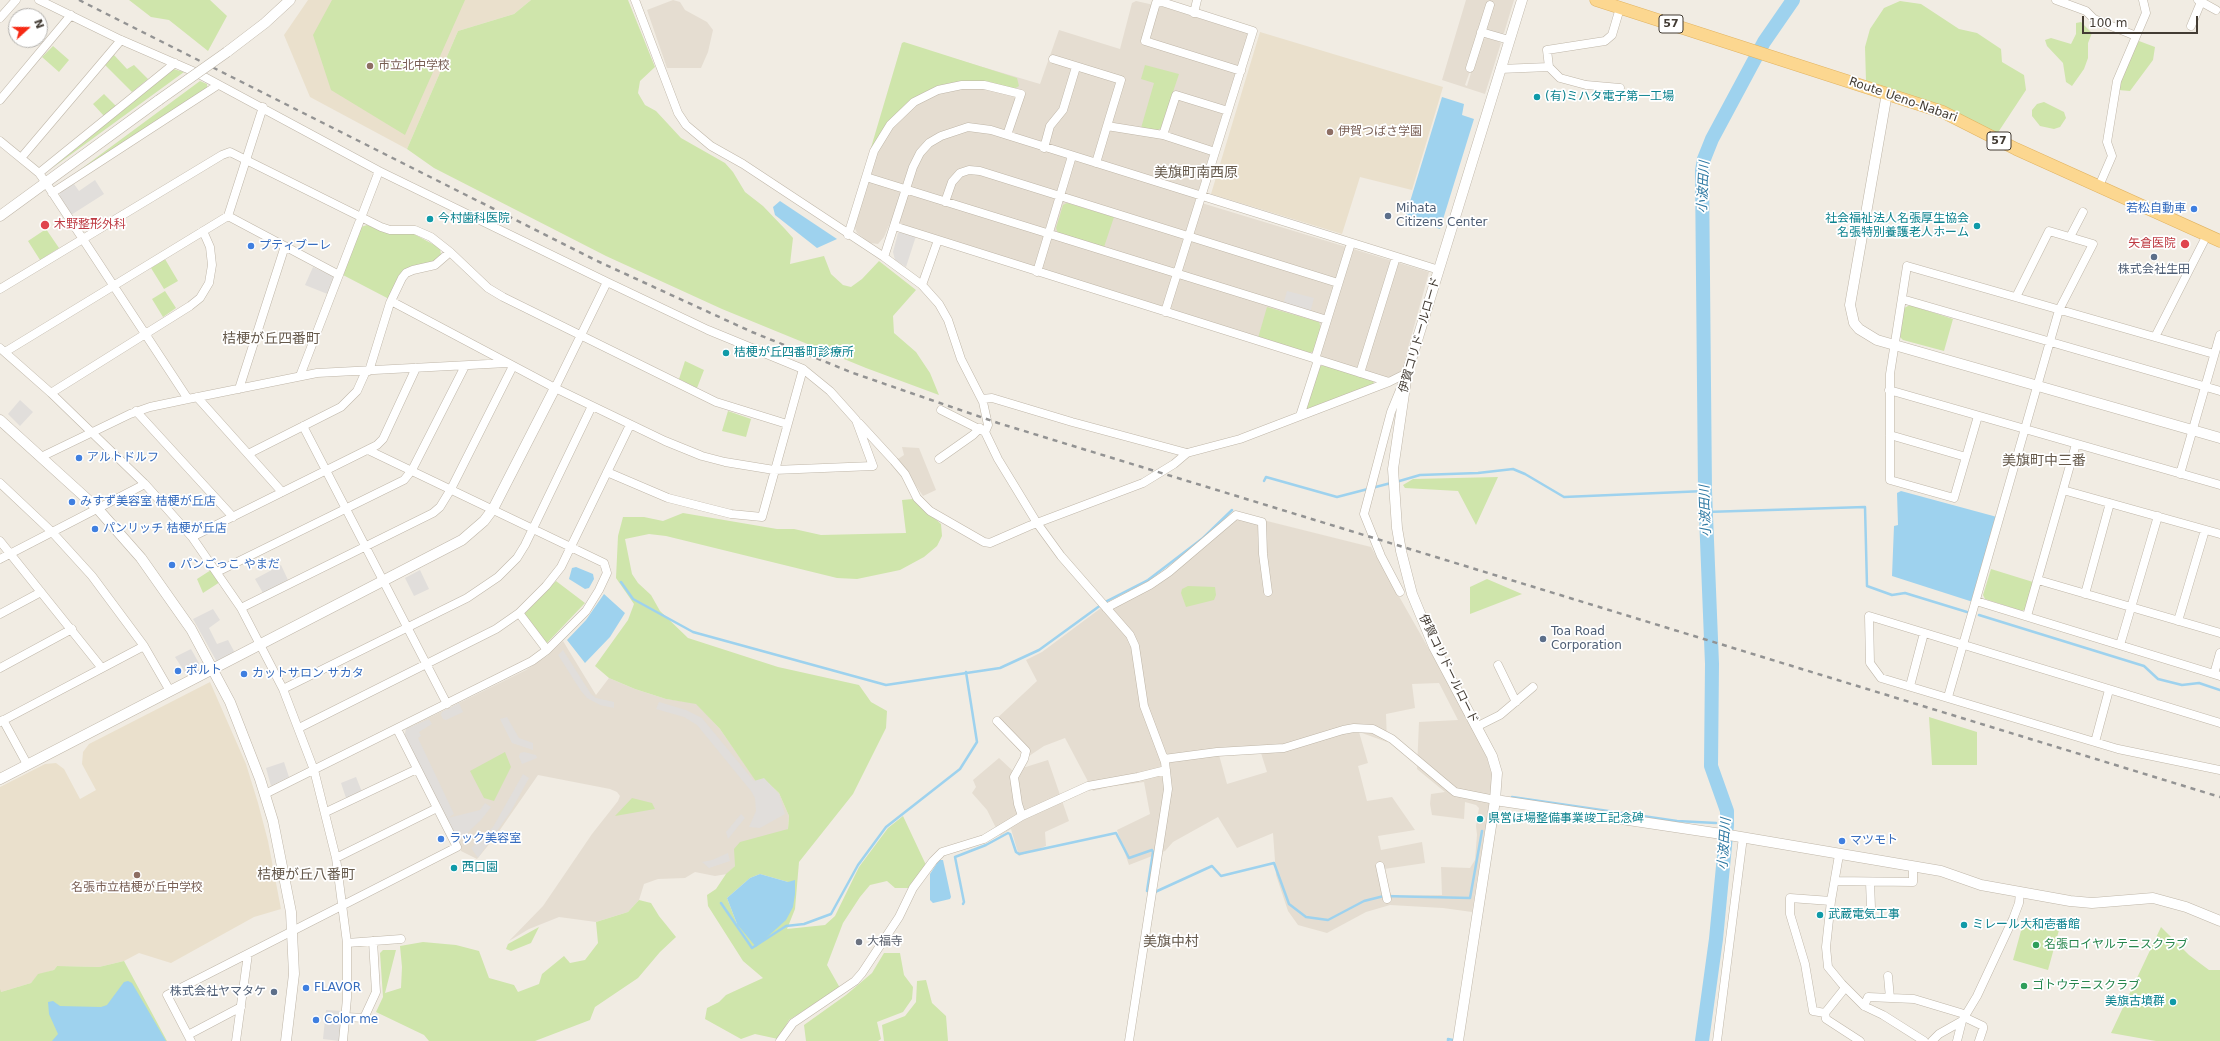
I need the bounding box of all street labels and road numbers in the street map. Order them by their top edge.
road number: 57 [1659,15,1683,33]
street label: Route Ueno-Nabari [1847,75,1959,125]
road number: 57 [1987,132,2011,150]
street label: 伊賀コリドールロード [1397,275,1443,395]
street label: 伊賀コリドールロード [1415,612,1481,726]

